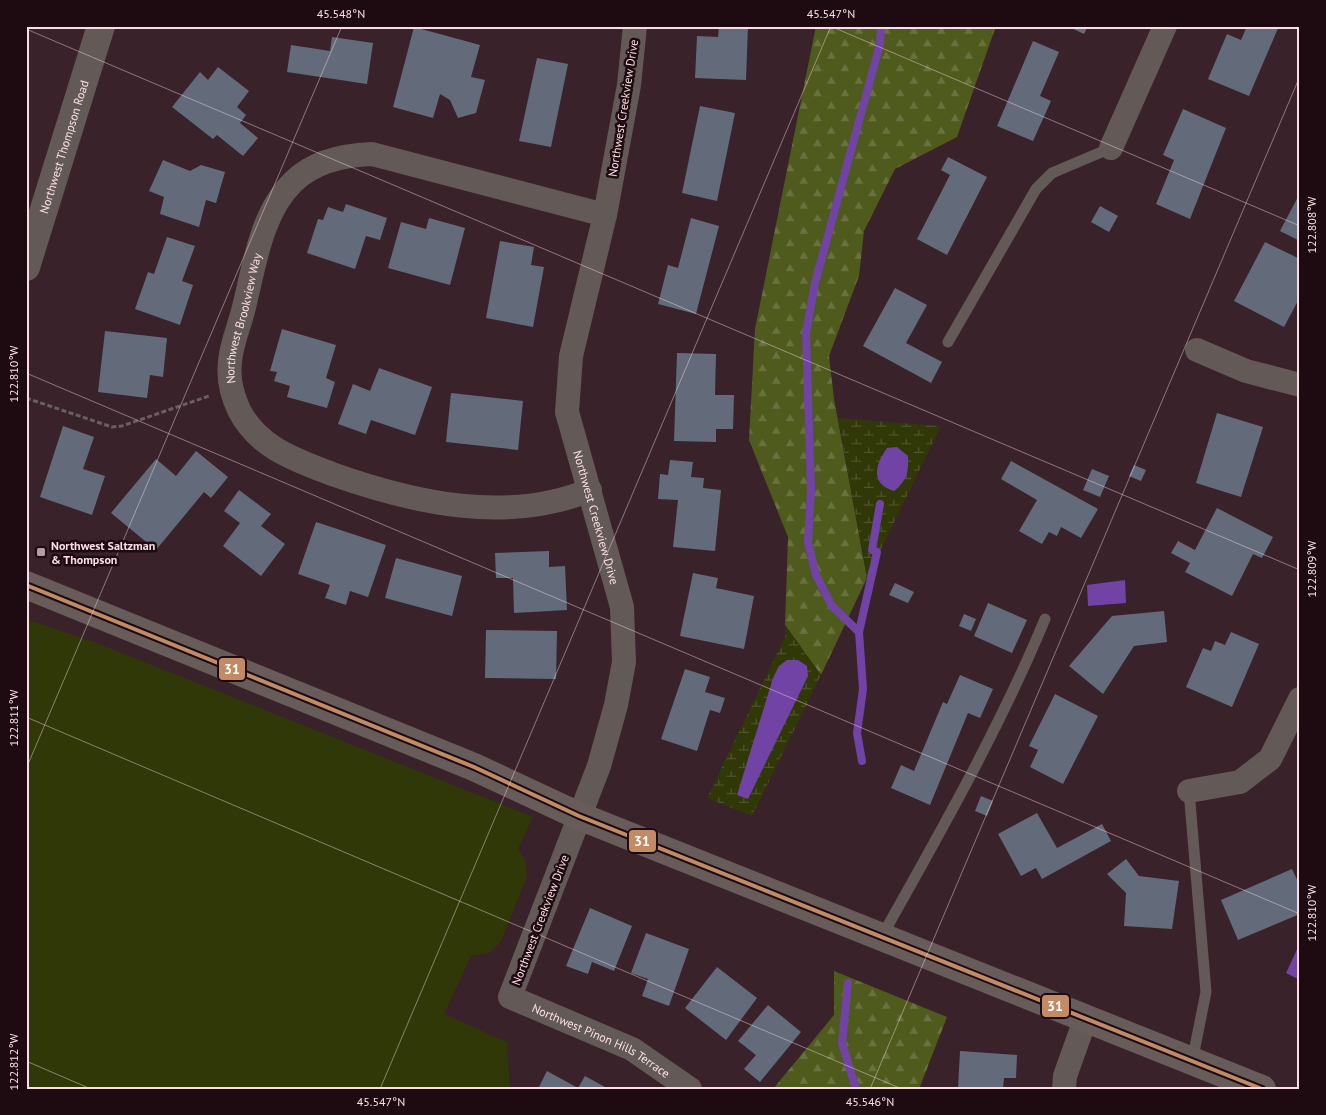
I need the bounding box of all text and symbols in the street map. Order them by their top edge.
text: 45.548°N [317,6,365,21]
text: 45.547°N [807,6,855,21]
street label: Northwest Creekview Drive [605,38,641,178]
street label: Northwest Thompson Road [36,78,91,215]
text: 122.808°W [1304,197,1319,253]
street label: Northwest Brookview Way [222,251,264,385]
text: 122.810°W [6,346,21,402]
street label: Northwest Creekview Drive [571,448,623,586]
place label: Northwest Saltzman & Thompson [51,538,155,567]
text: 122.809°W [1304,541,1319,597]
marker: Northwest Saltzman & Thompson [35,546,47,558]
line badge: 31 [218,657,246,681]
text: 31 [224,660,240,678]
text: 122.811°W [6,690,21,746]
line badge: 31 [628,829,657,853]
text: 31 [634,832,650,850]
street label: Northwest Creekview Drive [508,853,572,987]
text: 122.810°W [1304,885,1319,941]
line badge: 31 [1041,994,1070,1018]
text: 31 [1047,997,1063,1015]
street label: Northwest Pinon Hills Terrace [530,1000,673,1081]
text: 122.812°W [6,1034,21,1090]
text: 45.547°N [357,1094,405,1109]
text: 45.546°N [846,1094,894,1109]

